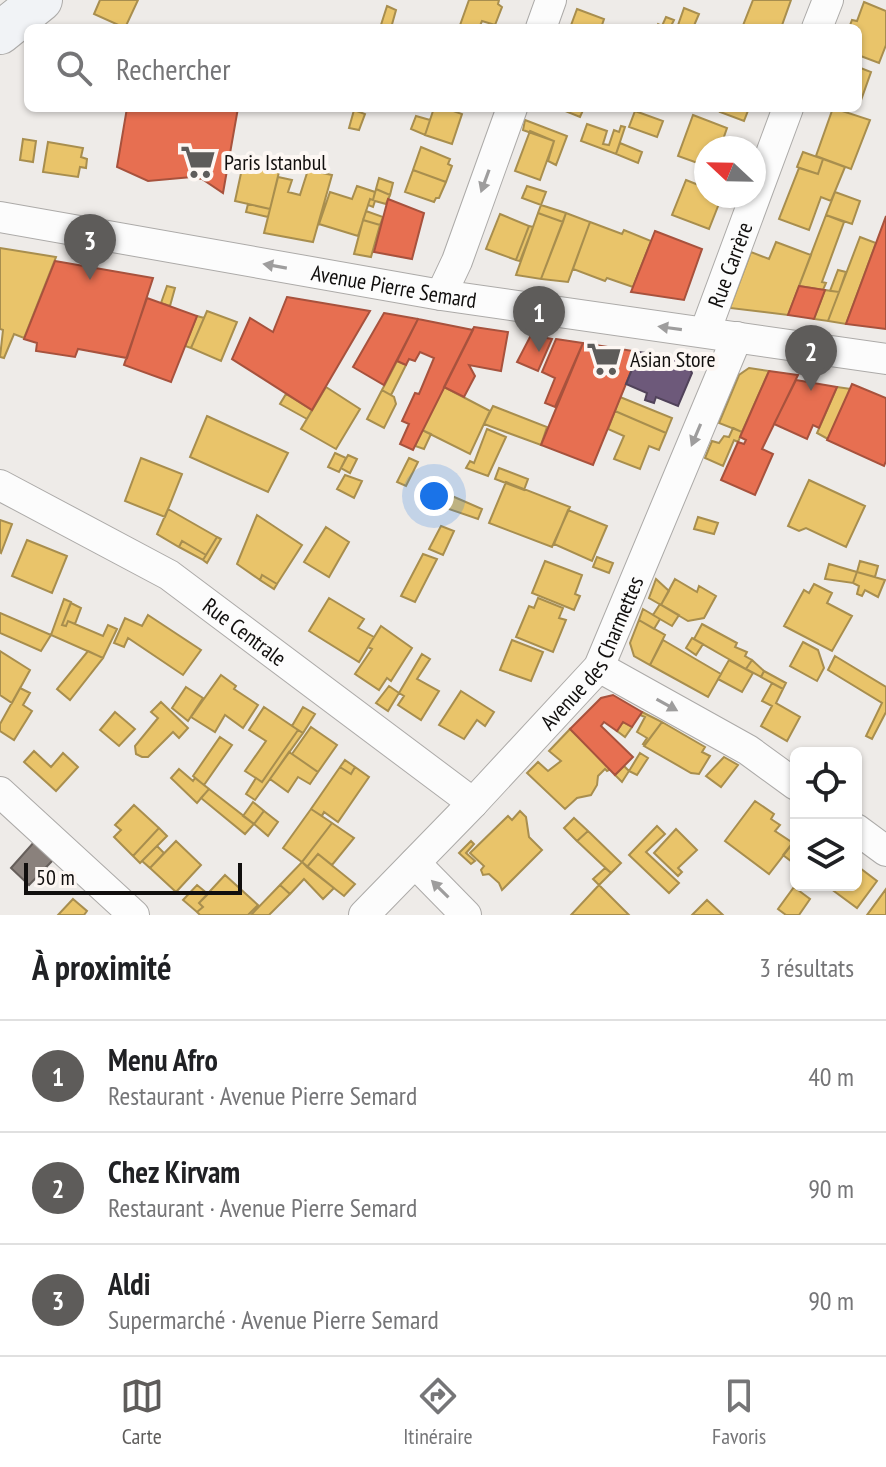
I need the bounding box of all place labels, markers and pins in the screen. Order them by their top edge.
supermarket icon: Paris Istanbul [179,143,217,181]
place label: Paris Istanbul [224,148,327,176]
pin: 3 [64,214,116,280]
pin: 1 [513,286,565,352]
pin: 2 [785,325,837,391]
supermarket icon: Asian Store [585,340,623,378]
place label: Asian Store [630,345,716,373]

